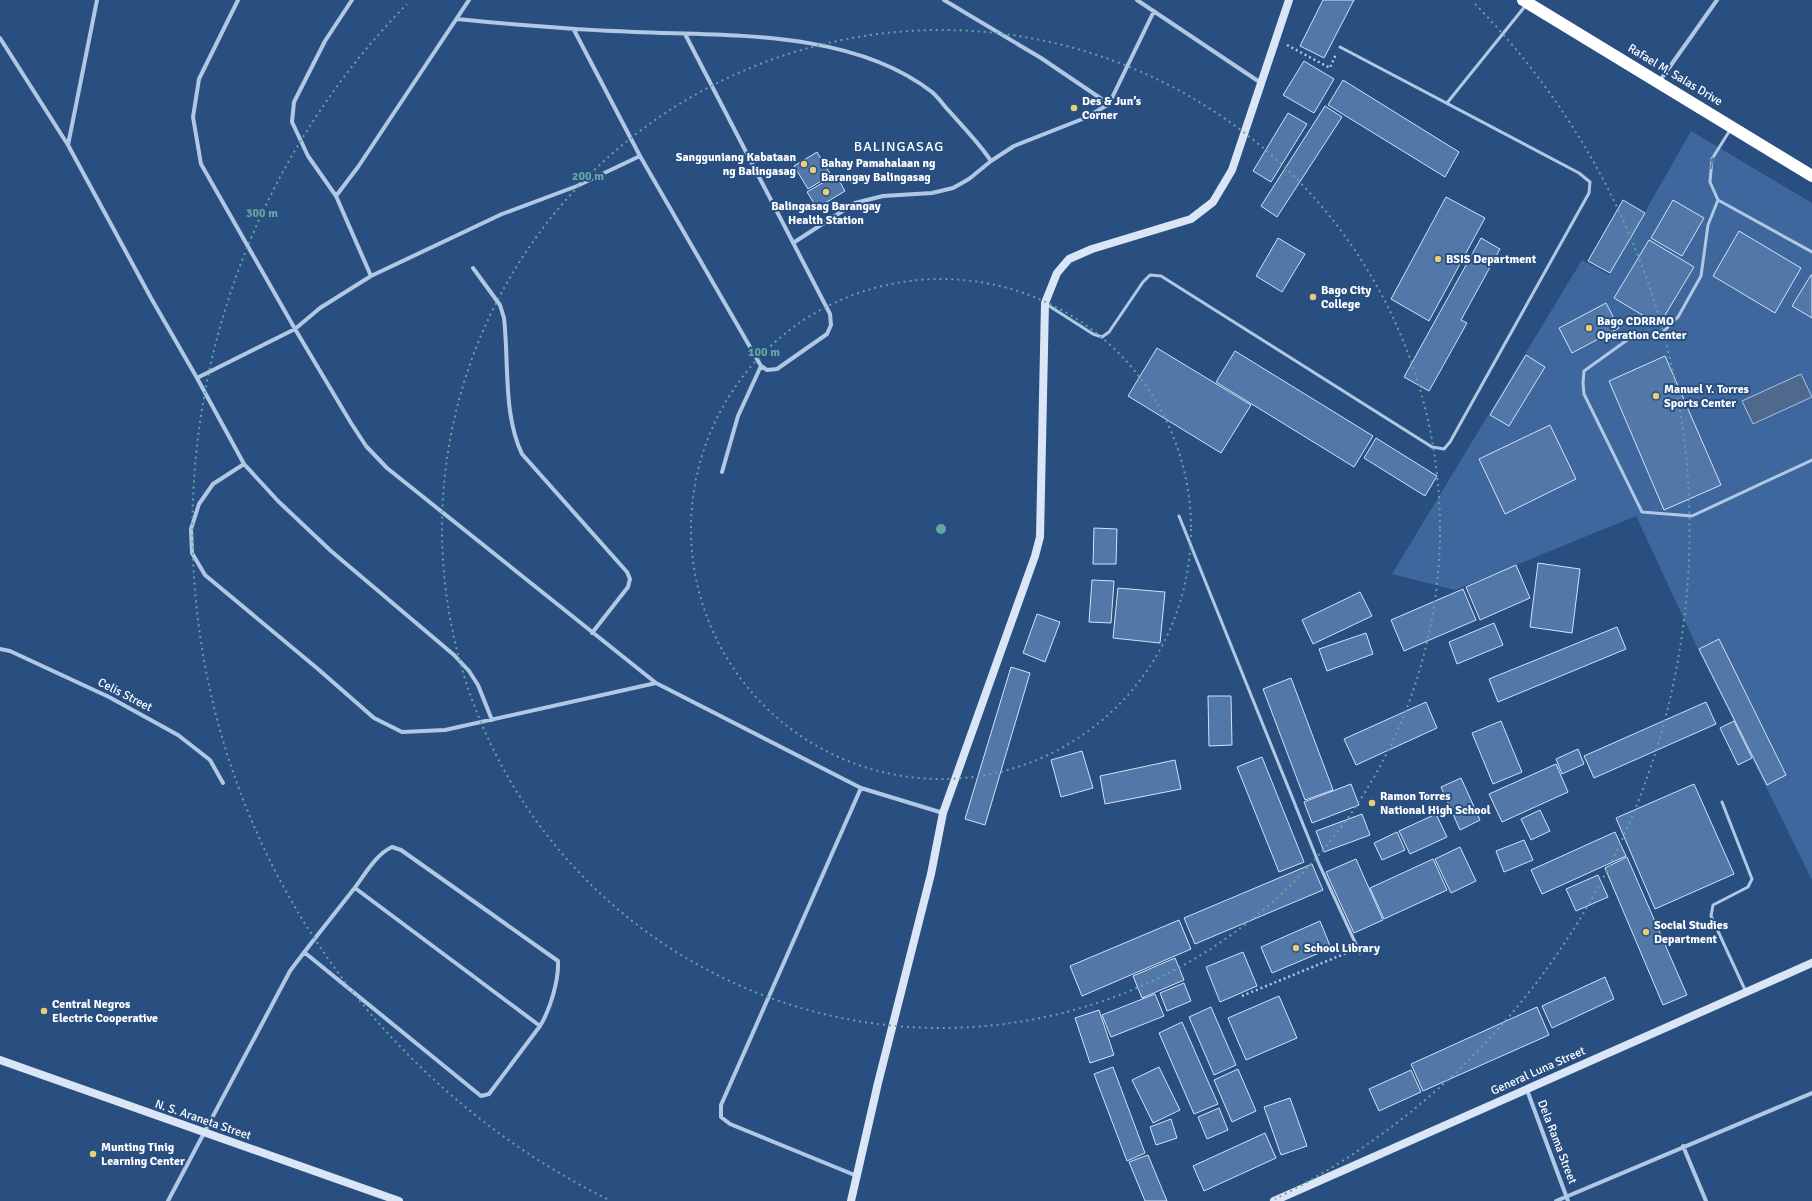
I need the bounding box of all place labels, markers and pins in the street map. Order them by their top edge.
place label: Des & Jun’s Corner [1082,94,1142,123]
marker: Des & Jun’s Corner [1069,103,1079,113]
place label: Sangguniang Kabataan ng Balingasag [676,150,797,179]
place label: Bahay Pamahalaan ng Barangay Balingasag [821,156,936,185]
marker: Sangguniang Kabataan ng Balingasag [799,159,809,169]
marker: Bahay Pamahalaan ng Barangay Balingasag [808,165,818,175]
marker: Balingasag Barangay Health Station [821,187,831,197]
place label: Balingasag Barangay Health Station [771,199,881,228]
place label: BSIS Department [1446,252,1537,267]
marker: BSIS Department [1433,254,1443,264]
place label: Bago City College [1321,283,1371,312]
marker: Bago City College [1308,292,1318,302]
place label: Bago CDRRMO Operation Center [1597,314,1687,343]
marker: Bago CDRRMO Operation Center [1584,323,1594,333]
place label: Manuel Y. Torres Sports Center [1664,382,1750,411]
marker: Manuel Y. Torres Sports Center [1651,391,1661,401]
centre of rings [934,522,948,536]
place label: Ramon Torres National High School [1380,789,1491,818]
marker: Ramon Torres National High School [1367,798,1377,808]
place label: Social Studies Department [1654,918,1729,947]
marker: Social Studies Department [1641,927,1651,937]
place label: School Library [1304,941,1380,956]
marker: School Library [1291,943,1301,953]
place label: Central Negros Electric Cooperative [52,997,158,1026]
marker: Central Negros Electric Cooperative [39,1006,49,1016]
place label: Munting Tinig Learning Center [101,1140,185,1169]
marker: Munting Tinig Learning Center [88,1149,98,1159]

